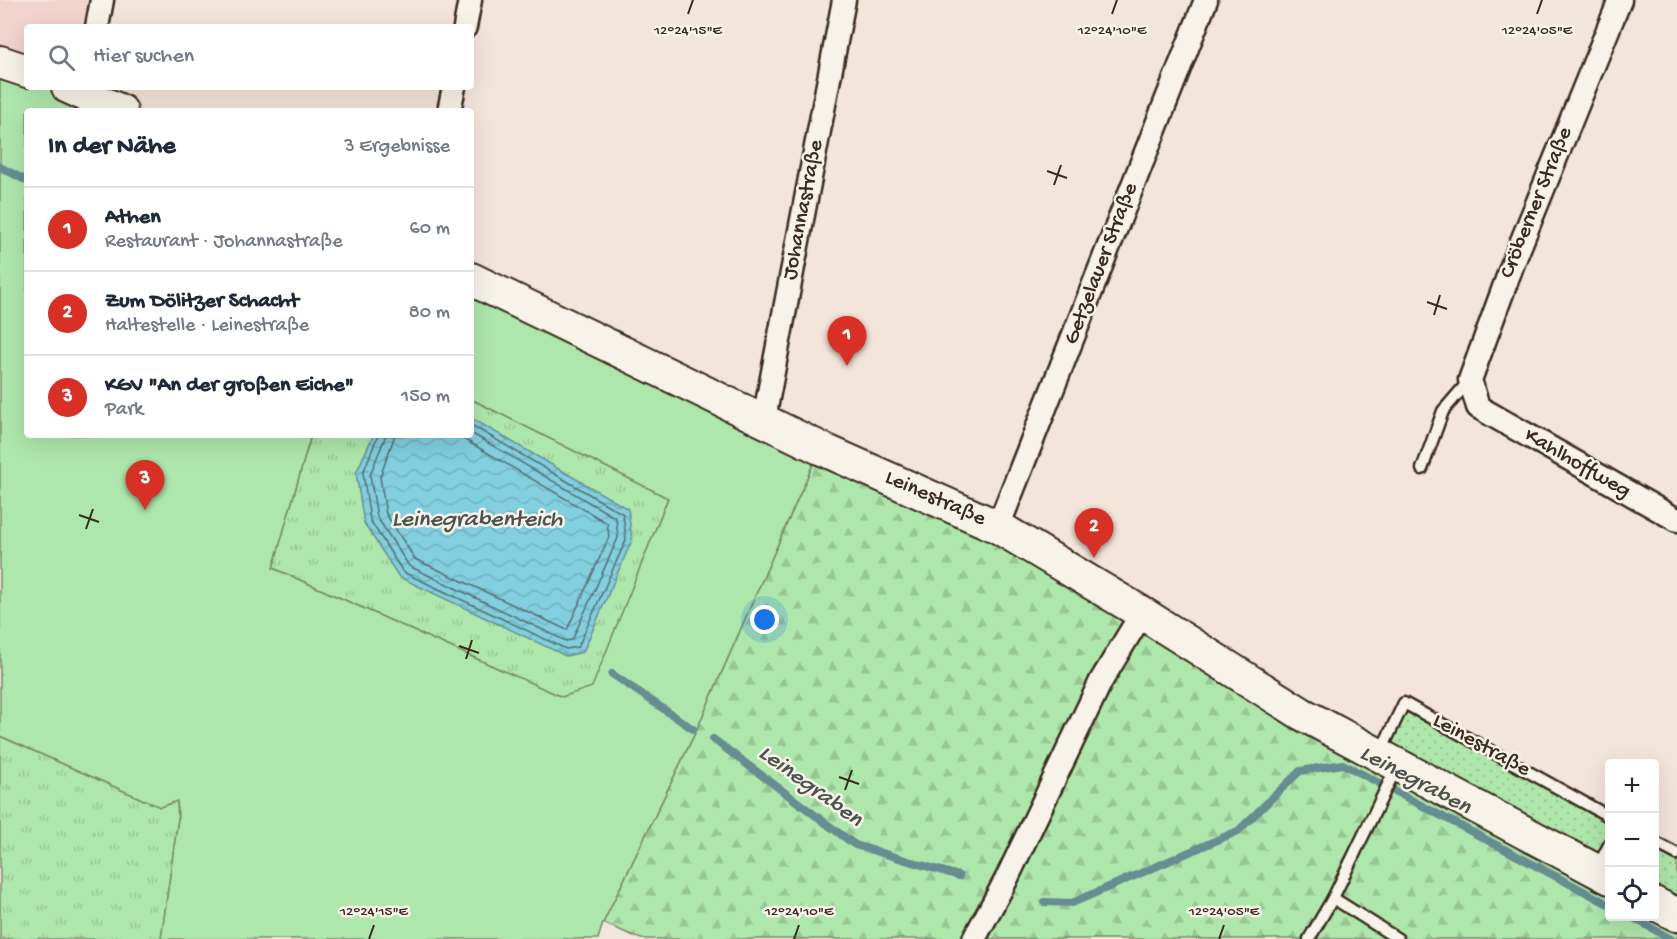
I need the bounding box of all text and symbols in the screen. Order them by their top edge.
text: 12°24'15"E [653,22,723,40]
text: 12°24'10"E [1077,22,1147,40]
text: 12°24'05"E [1501,22,1573,40]
search box [24,24,474,90]
icon: search [45,41,78,74]
text: Hier suchen [93,44,194,70]
street label: Cröberner Straße [1495,123,1579,282]
text: In der Nähe [48,132,176,163]
text: 3 Ergebnisse [344,136,450,159]
street label: Johannastraße [778,137,830,282]
street label: Getzelauer Straße [1059,179,1145,348]
text: Athen [105,205,161,231]
text: 1 [63,218,72,241]
text: 60 m [410,218,450,241]
text: Restaurant · Johannastraße [105,231,343,254]
text: Zum Dölitzer Schacht [105,289,299,315]
text: 2 [63,302,72,325]
text: 80 m [409,302,450,325]
text: Haltestelle · Leinestraße [105,315,309,338]
pin: 1 [828,316,866,366]
text: KGV "An der großen Eiche" [105,373,354,399]
text: 3 [62,386,73,409]
text: 150 m [401,386,450,409]
text: Park [105,399,143,422]
street label: Kahlhoffweg [1519,423,1635,505]
pin: 3 [126,460,164,510]
street label: Leinestraße [880,465,990,533]
water label: Leinegrabenteich [392,506,563,535]
pin: 2 [1074,508,1114,558]
your location [750,605,779,634]
street label: Leinestraße [1428,708,1535,784]
water label: Leinegraben [752,739,868,835]
water label: Leinegraben [1354,740,1476,823]
map controls [1605,759,1659,921]
button: + [1605,759,1659,813]
button: − [1605,813,1659,867]
button: locate [1605,867,1659,921]
text: 12°24'15"E [339,903,409,921]
text: 12°24'10"E [764,903,834,921]
text: 12°24'05"E [1188,903,1260,921]

